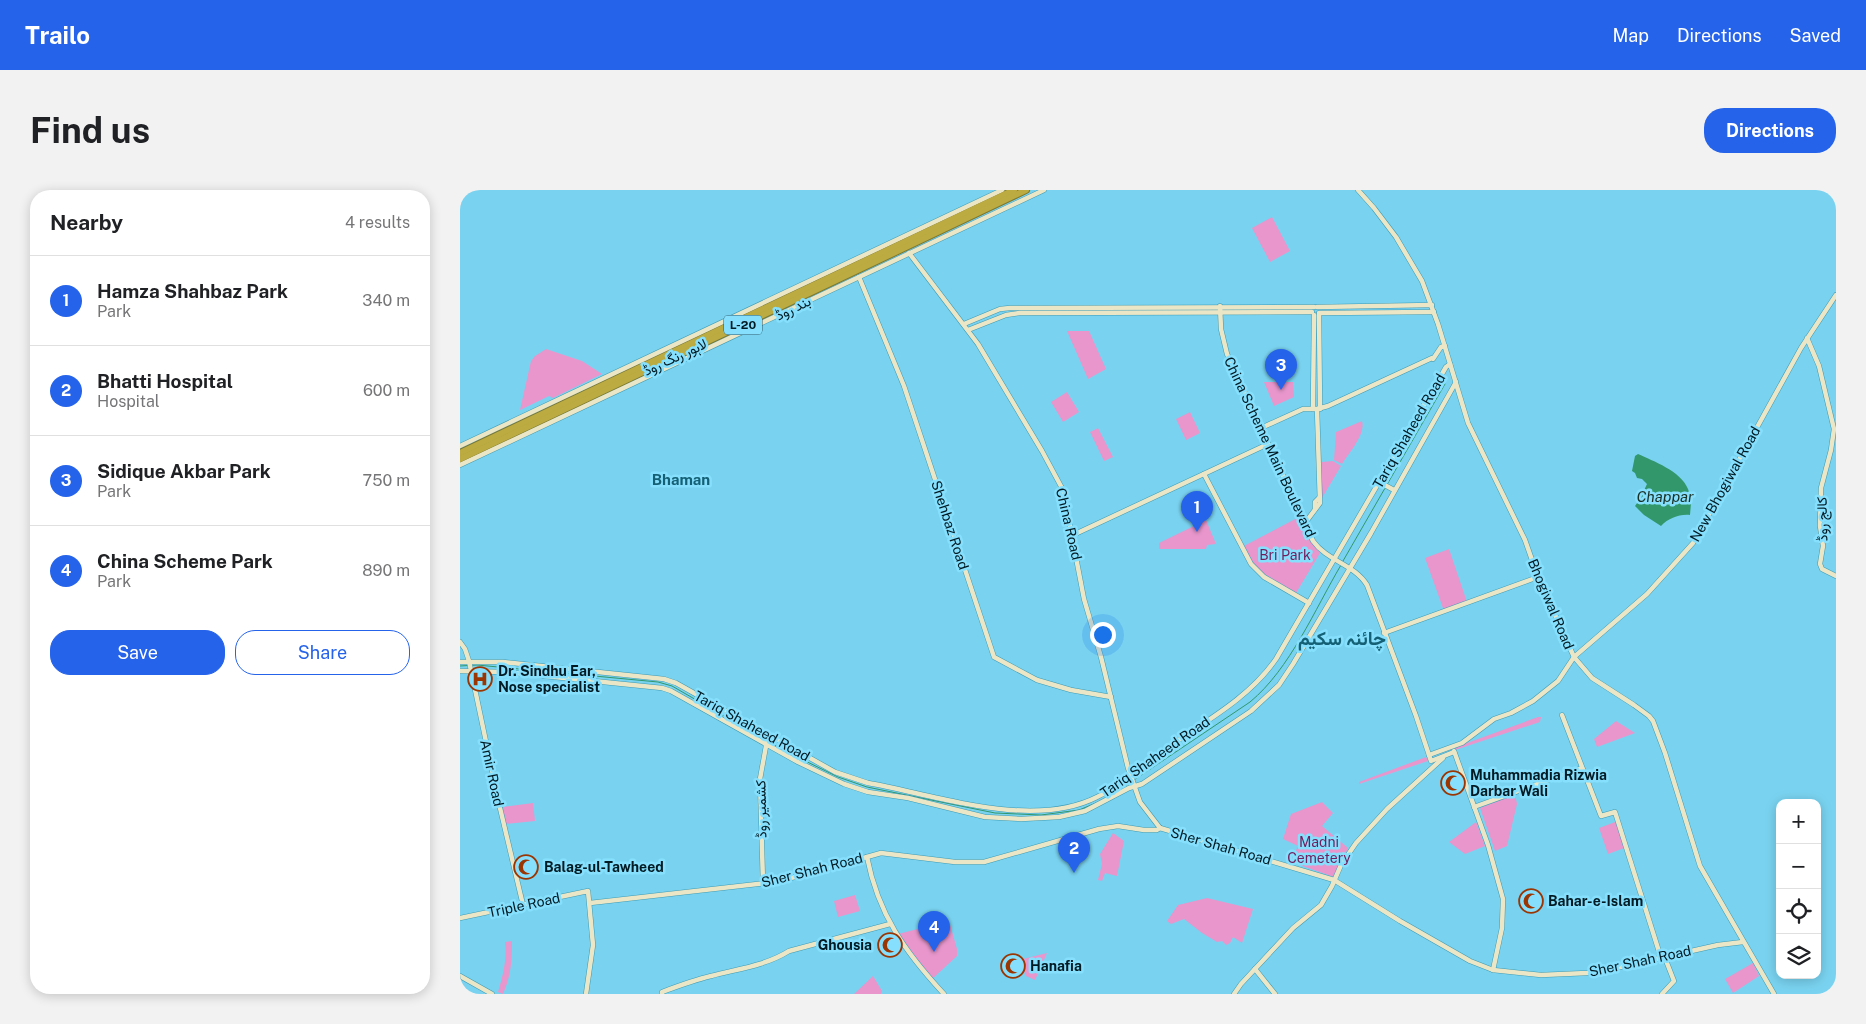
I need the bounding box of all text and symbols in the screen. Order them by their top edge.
text: Trailo [25,21,90,49]
text: Map [1612,25,1649,46]
text: Directions [1677,25,1762,46]
text: Saved [1790,25,1841,46]
button: Directions [1704,108,1836,153]
text: Find us [30,110,150,151]
text: Nearby [50,210,123,235]
text: 4 results [345,213,410,232]
text: Hamza Shahbaz Park [97,280,288,302]
text: 1 [63,291,69,310]
text: 340 m [362,291,410,310]
street label: بند روڈ [773,293,814,324]
text: Park [97,302,131,321]
road number: L-20 [724,316,762,334]
street label: لاہور رنگ روڈ [641,335,710,380]
pin: 3 [1265,349,1297,390]
street label: China Scheme Main Boulevard [1221,354,1319,540]
text: Bhatti Hospital [97,370,233,392]
street label: Tariq Shaheed Road [1370,371,1448,491]
text: 2 [61,381,71,400]
text: 600 m [363,381,410,400]
text: Hospital [97,392,160,411]
street label: New Bhogiwal Road [1687,424,1763,544]
text: Sidique Akbar Park [97,460,271,482]
text: 3 [61,471,71,490]
text: 750 m [363,471,410,490]
district label: Bhaman [652,471,710,488]
street label: Shehbaz Road [928,478,972,572]
text: Park [97,482,131,501]
street label: China Road [1053,486,1085,562]
water label: Chappar [1636,488,1694,505]
pin: 1 [1181,491,1213,532]
street label: کالج روڈ [1814,497,1833,541]
park label: Bri Park [1259,547,1311,563]
text: China Scheme Park [97,550,273,572]
street label: Bhogiwal Road [1525,556,1577,652]
text: 4 [61,561,71,580]
text: 890 m [362,561,410,580]
text: Park [97,572,131,591]
your location [1090,622,1116,648]
district label: چائنہ سکیم [1298,627,1386,652]
button: Save [50,630,225,675]
button: Share [235,630,410,675]
place label: Dr. Sindhu Ear, Nose specialist [498,663,600,695]
hospital icon: Dr. Sindhu Ear, Nose specialist [467,666,493,692]
street label: Tariq Shaheed Road [691,688,813,764]
street label: Tariq Shaheed Road [1097,713,1213,801]
street label: Amir Road [477,738,507,808]
place label: Muhammadia Rizwia Darbar Wali [1470,767,1607,799]
mosque icon: Muhammadia Rizwia Darbar Wali [1440,770,1466,796]
street label: کشمیر روڈ [752,780,771,838]
map controls [1776,799,1821,979]
button: + [1776,799,1821,844]
street label: Sher Shah Road [1169,824,1273,868]
pin: 2 [1058,832,1090,873]
park label: Madni Cemetery [1287,834,1351,866]
button: − [1776,844,1821,889]
street label: Sher Shah Road [760,850,864,890]
mosque icon: Balag-ul-Tawheed [513,854,539,880]
place label: Balag-ul-Tawheed [544,859,664,875]
mosque icon: Bahar-e-Islam [1518,888,1544,914]
button: locate [1776,889,1821,934]
street label: Triple Road [486,890,562,920]
place label: Bahar-e-Islam [1548,893,1643,909]
pin: 4 [918,911,950,952]
mosque icon: Ghousia [877,932,903,958]
button: layers [1776,934,1821,979]
place label: Ghousia [818,937,872,953]
street label: Sher Shah Road [1587,942,1693,980]
mosque icon: Hanafia [1000,953,1026,979]
place label: Hanafia [1030,958,1082,974]

